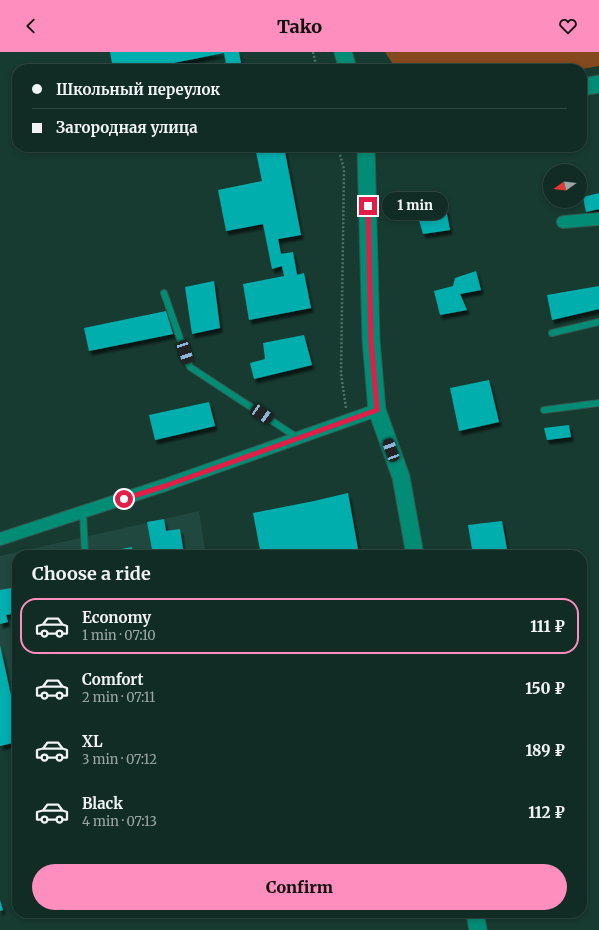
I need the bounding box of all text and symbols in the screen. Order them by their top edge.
icon: back [20,15,42,37]
text: Tako [277,15,322,38]
icon: heart [557,15,579,37]
text: Школьный переулок [56,80,220,99]
text: Загородная улица [56,118,198,137]
north arrow [543,164,587,208]
map controls [543,164,587,208]
callout: 1 min [382,192,448,220]
route end [359,197,377,215]
text: 1 min [397,197,433,214]
car [175,339,195,365]
car [249,402,275,426]
car [381,437,401,463]
route start [115,490,133,508]
text: Choose a ride [32,562,151,585]
icon: car [34,608,70,644]
text: Economy [82,608,151,627]
text: 111 ₽ [530,617,565,636]
text: 1 min · 07:10 [82,627,156,644]
icon: car [34,670,70,706]
text: Comfort [82,670,143,689]
text: 150 ₽ [525,679,565,698]
text: 2 min · 07:11 [82,689,155,706]
icon: car [34,732,70,768]
text: XL [82,732,103,751]
text: 189 ₽ [526,741,565,760]
text: 3 min · 07:12 [82,751,157,768]
icon: car [34,794,70,830]
text: Black [82,794,123,813]
text: 112 ₽ [528,803,565,822]
text: 4 min · 07:13 [82,813,157,830]
button: Confirm [32,864,567,910]

